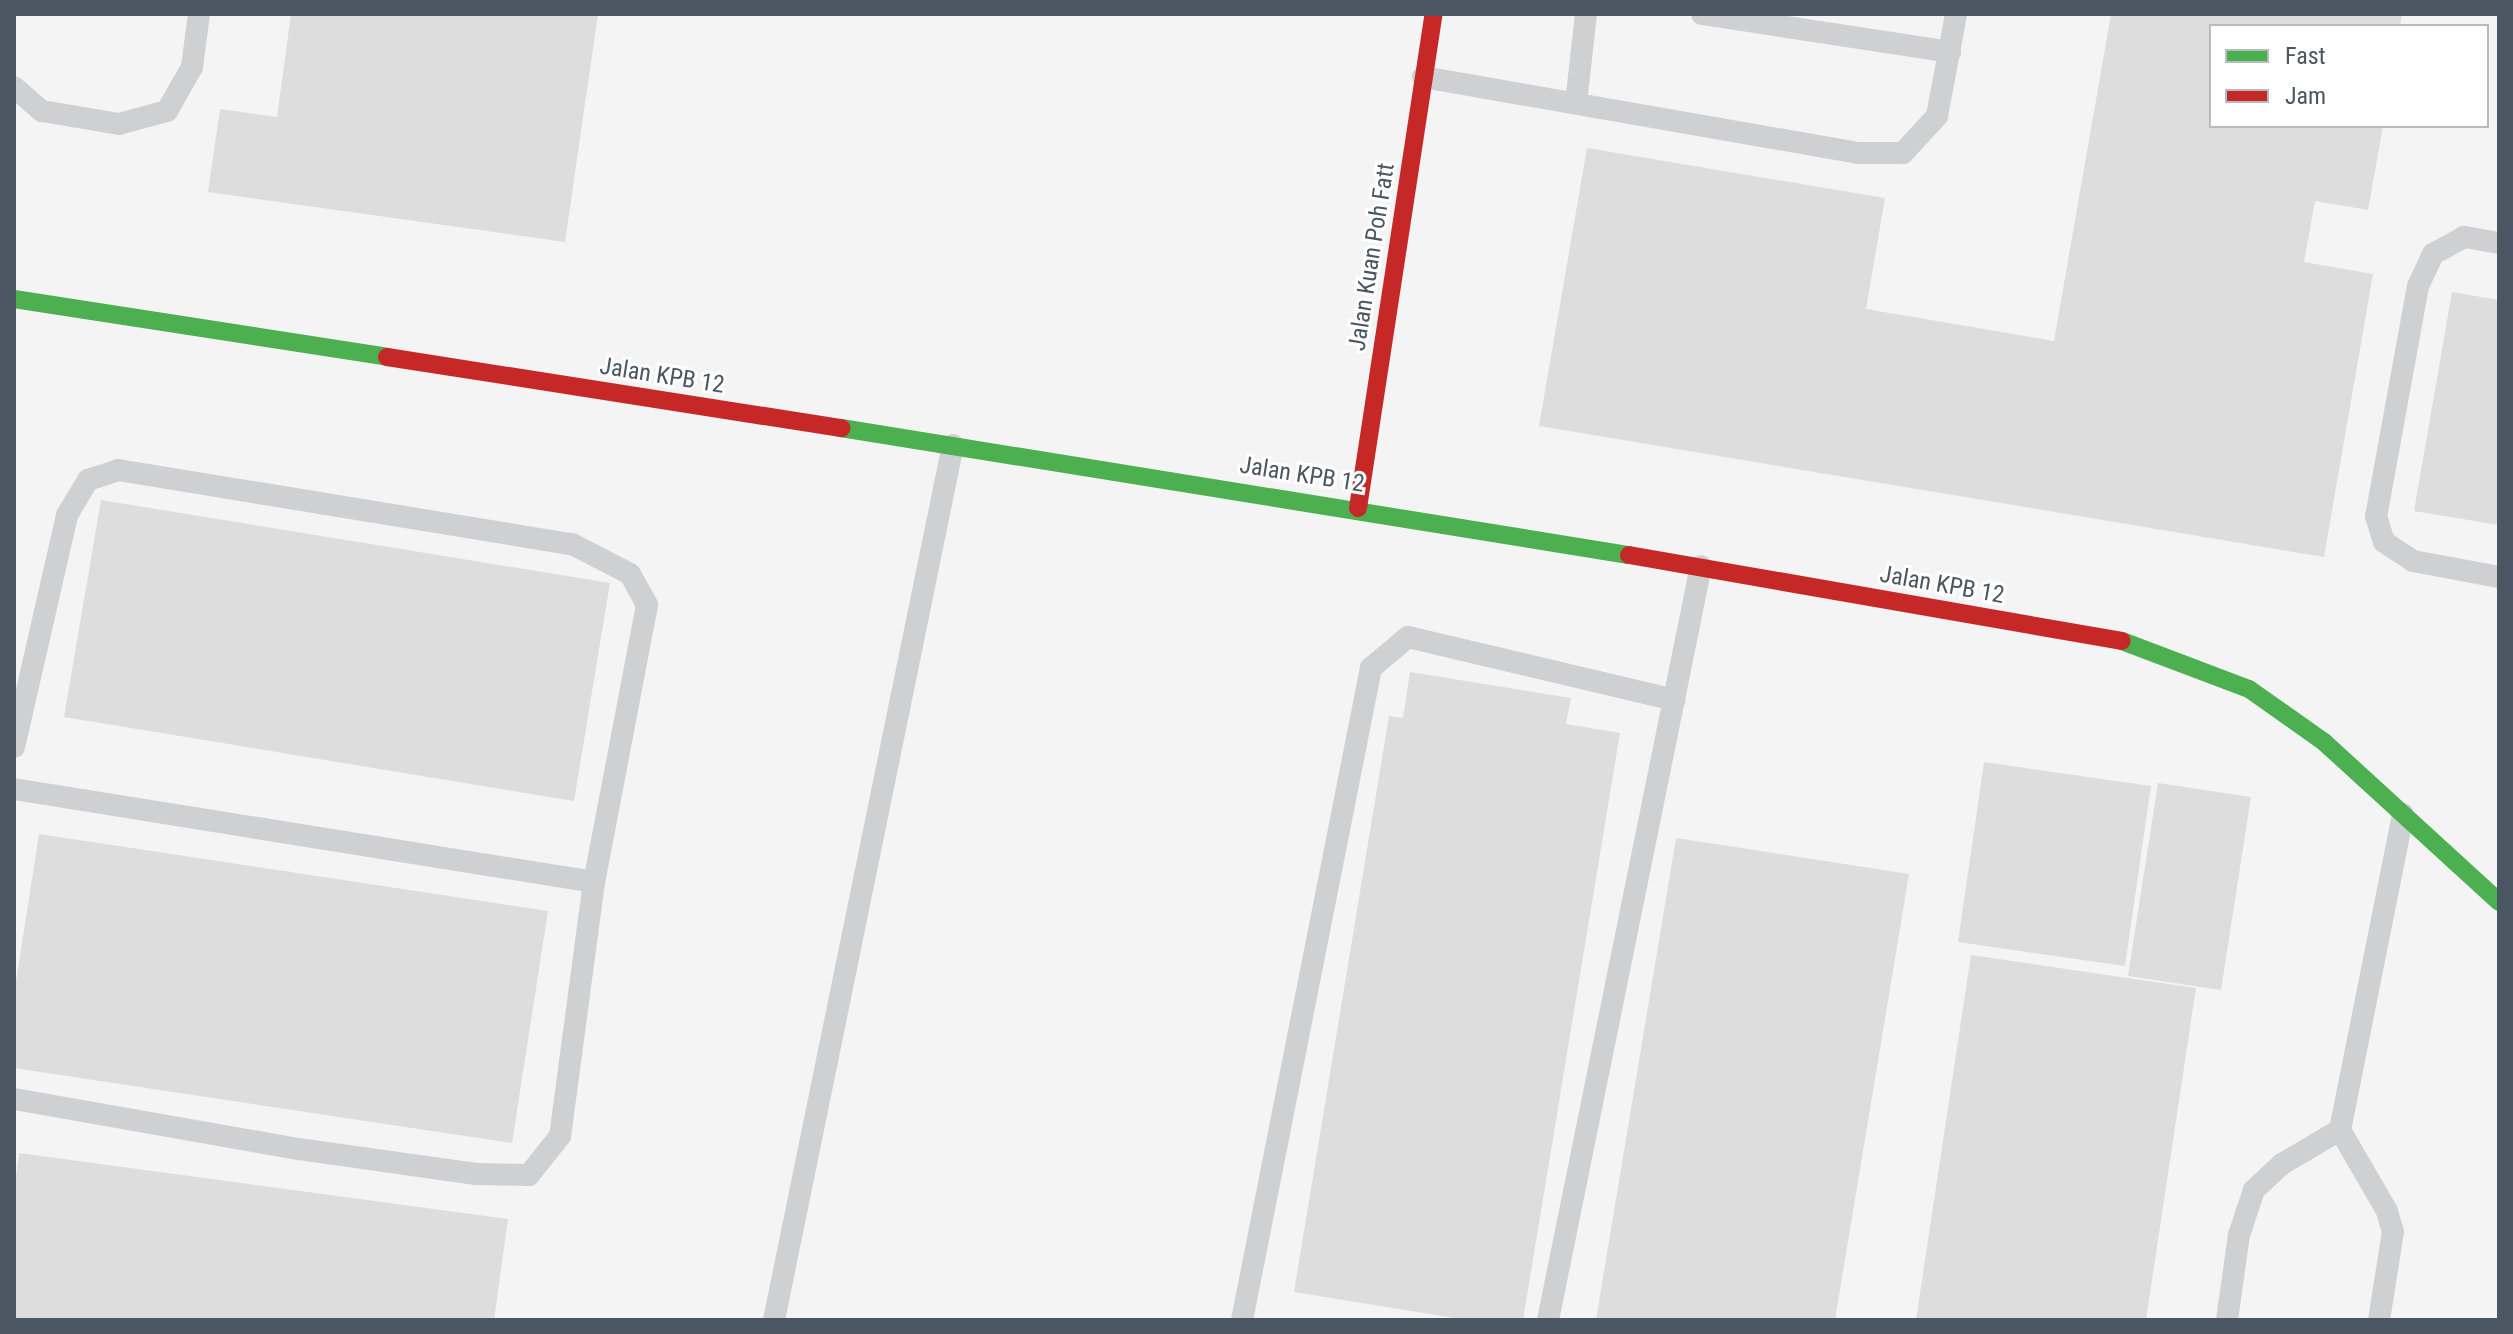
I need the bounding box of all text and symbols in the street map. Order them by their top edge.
legend [2209,24,2489,128]
text: Fast [2285,42,2326,70]
text: Jam [2285,82,2326,110]
street label: Jalan Kuan Poh Fatt [1343,161,1401,353]
street label: Jalan KPB 12 [598,352,726,400]
street label: Jalan KPB 12 [1238,451,1366,499]
street label: Jalan KPB 12 [1877,560,2007,610]

